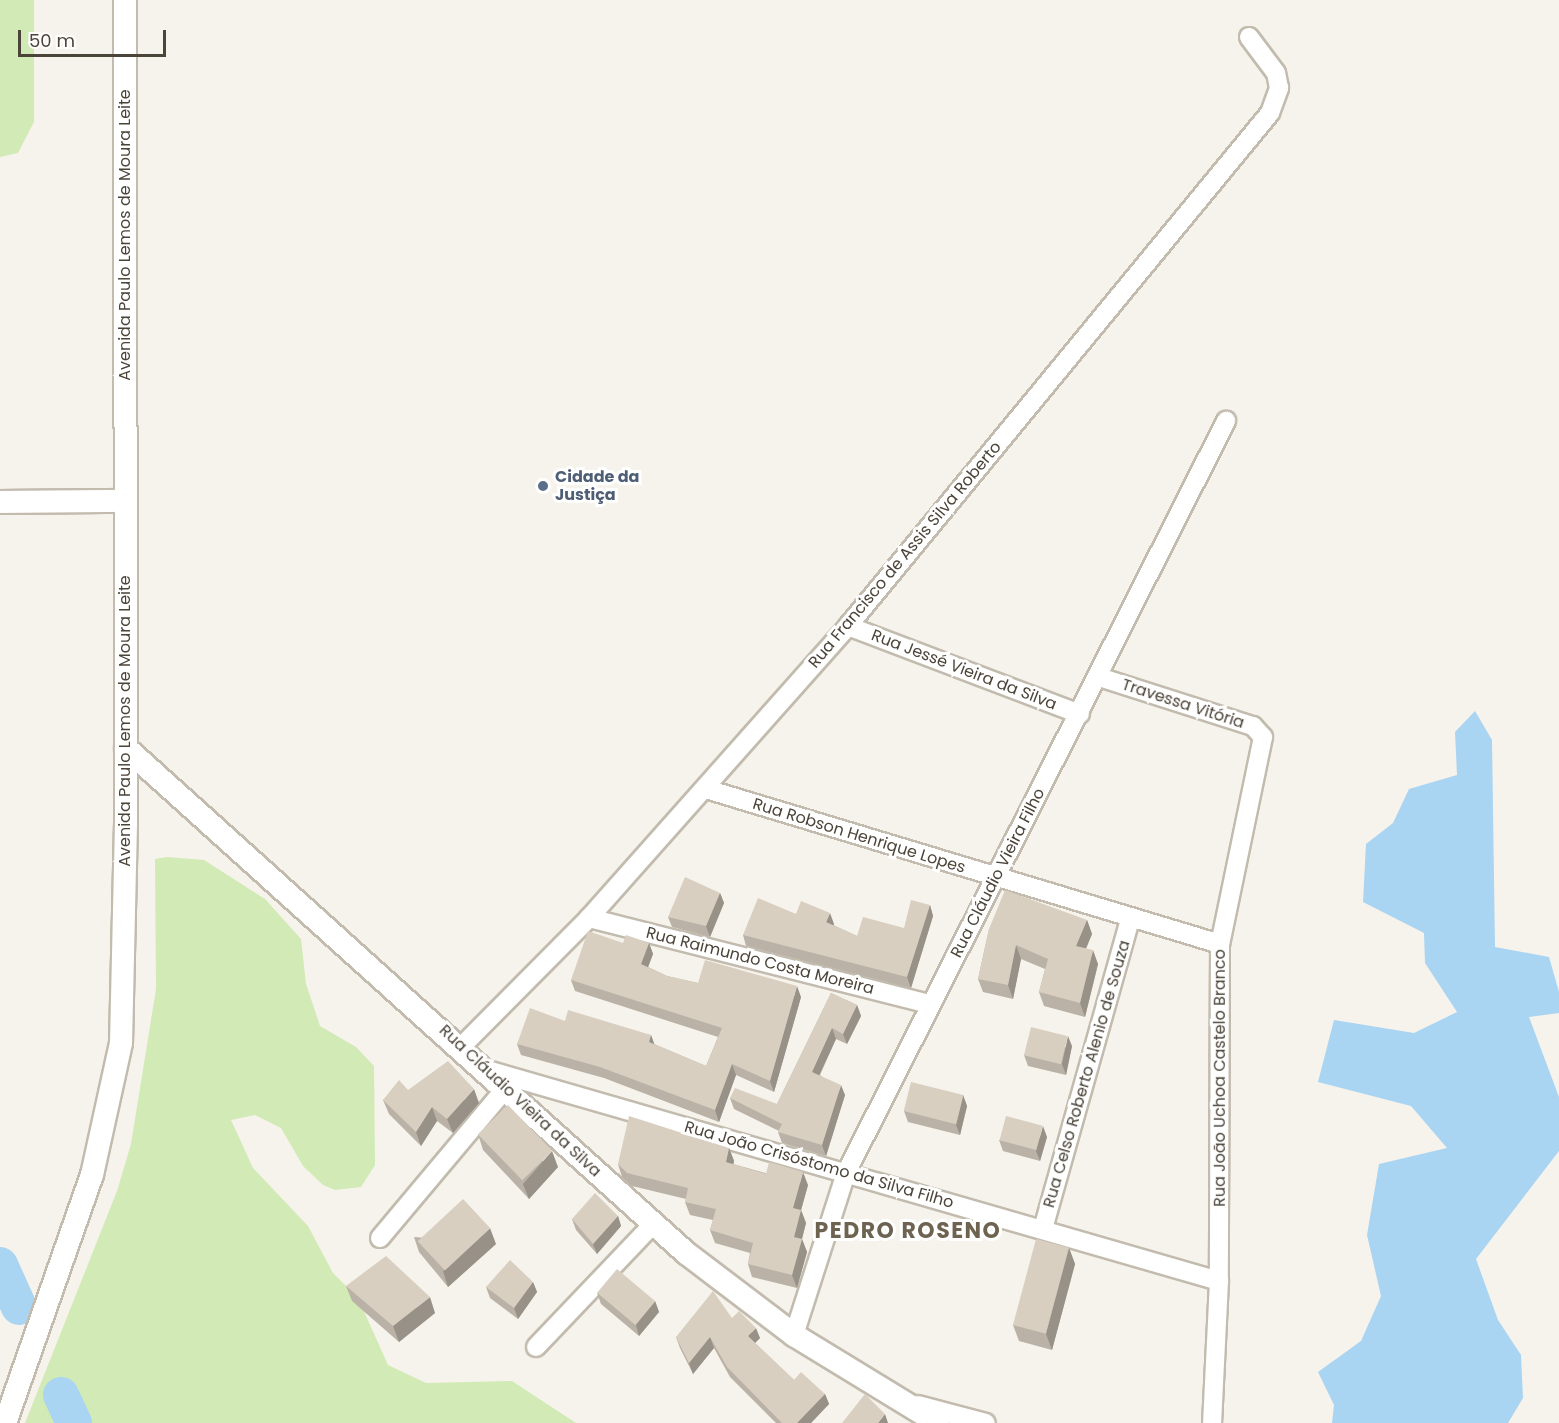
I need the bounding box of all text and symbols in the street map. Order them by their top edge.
scale bar [21,18,170,56]
text: 50 m [29,28,75,53]
street label: Avenida Paulo Lemos de Moura Leite [115,89,135,381]
street label: Rua Francisco de Assis Silva Roberto [805,438,1005,672]
place label: Cidade da Justiça [555,467,639,505]
marker: Cidade da Justiça [536,479,550,493]
street label: Avenida Paulo Lemos de Moura Leite [115,575,135,867]
street label: Rua Jessé Vieira da Silva [869,626,1059,714]
street label: Travessa Vitória [1119,675,1247,733]
street label: Rua Cláudio Vieira Filho [947,785,1049,961]
street label: Rua Robson Henrique Lopes [750,794,968,878]
street label: Rua Raimundo Costa Moreira [644,923,876,999]
street label: Rua Celso Roberto Alenio de Souza [1040,938,1134,1210]
street label: Rua João Uchoa Castelo Branco [1210,949,1230,1207]
street label: Rua Cláudio Vieira da Silva [435,1021,605,1181]
street label: Rua João Crisóstomo da Silva Filho [682,1117,956,1213]
district label: PEDRO ROSENO [815,1218,1001,1244]

